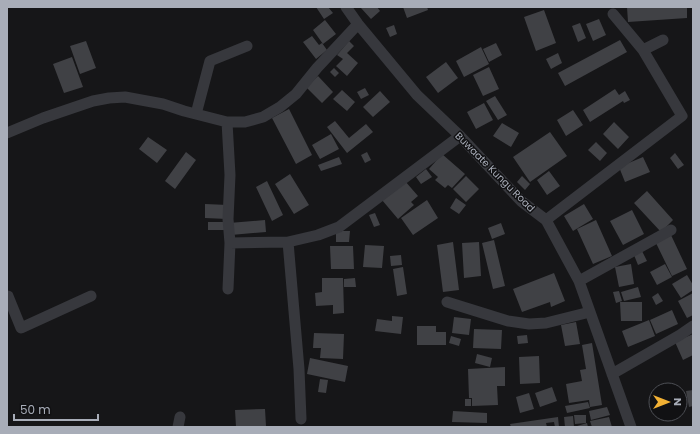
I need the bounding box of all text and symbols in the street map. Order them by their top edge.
street label: Buwaate Kungu Road [452,129,538,215]
north arrow [648,382,688,422]
scale bar [14,396,98,422]
text: N [670,398,686,406]
text: 50 m [20,401,51,418]

